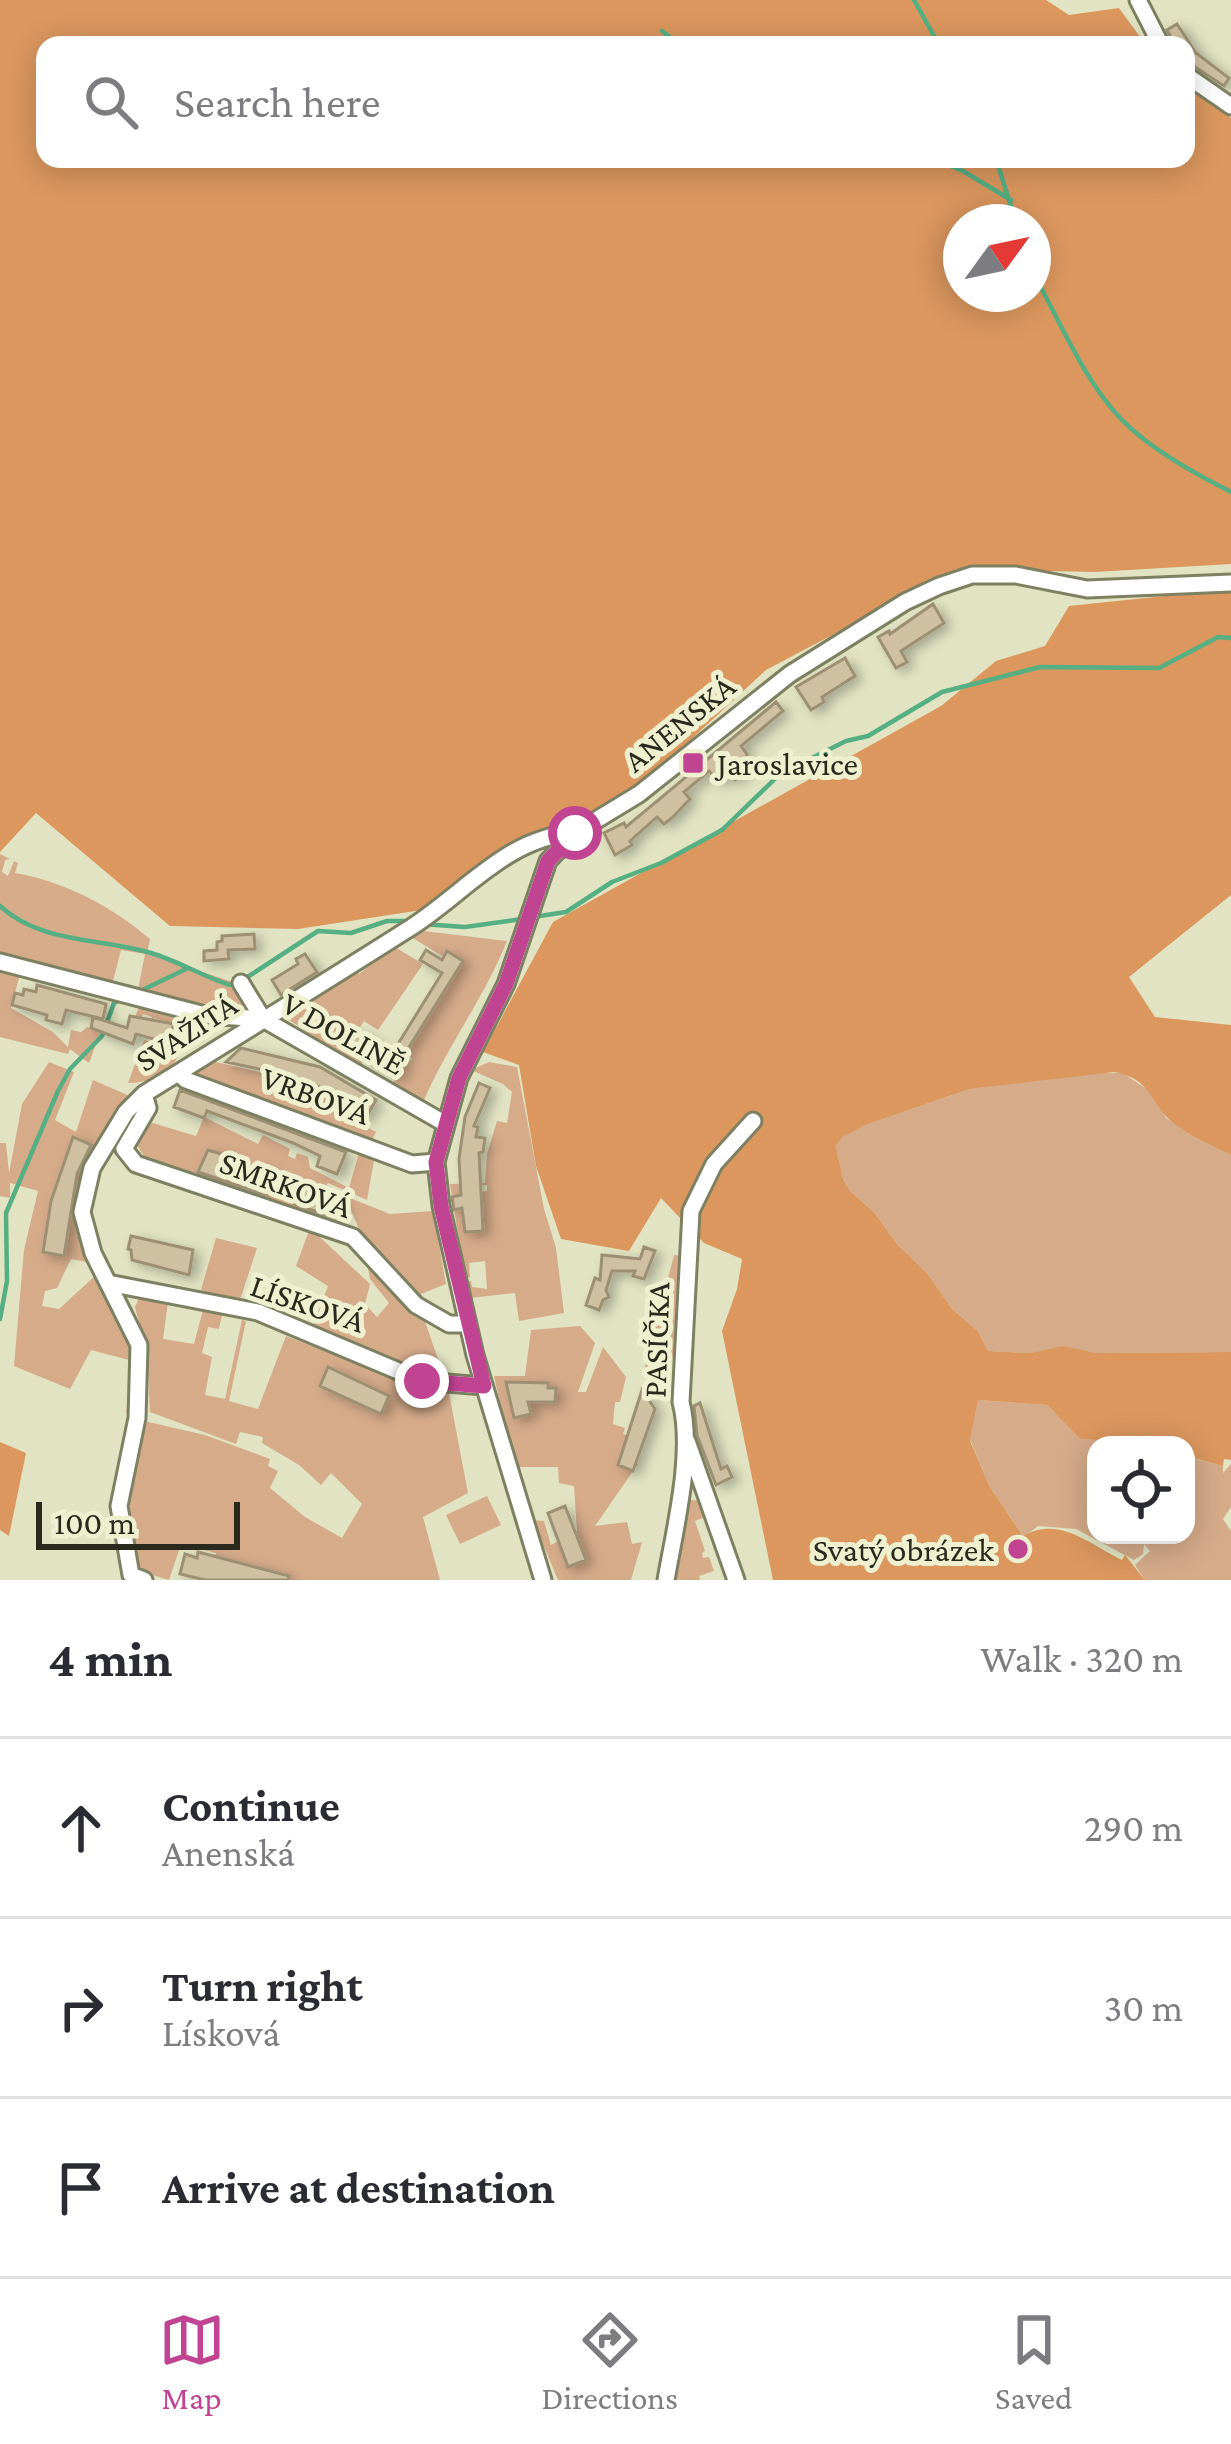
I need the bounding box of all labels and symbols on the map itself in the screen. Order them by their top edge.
north arrow [943,204,1051,312]
street label: ANENSKÁ [616,667,742,779]
place label: Jaroslavice [714,745,858,782]
marker: Jaroslavice [680,750,706,776]
route start [548,806,602,860]
street label: V DOLINĚ [276,984,412,1082]
street label: SVAŽITÁ [128,985,244,1079]
street label: VRBOVÁ [257,1058,376,1132]
street label: SMRKOVÁ [215,1143,357,1225]
street label: LÍSKOVÁ [246,1266,370,1340]
street label: PASÍČKA [635,1281,677,1399]
route end [395,1354,449,1408]
scale bar [36,1496,240,1549]
place label: Svatý obrázek [813,1531,994,1568]
marker: Svatý obrázek [1005,1536,1031,1562]

